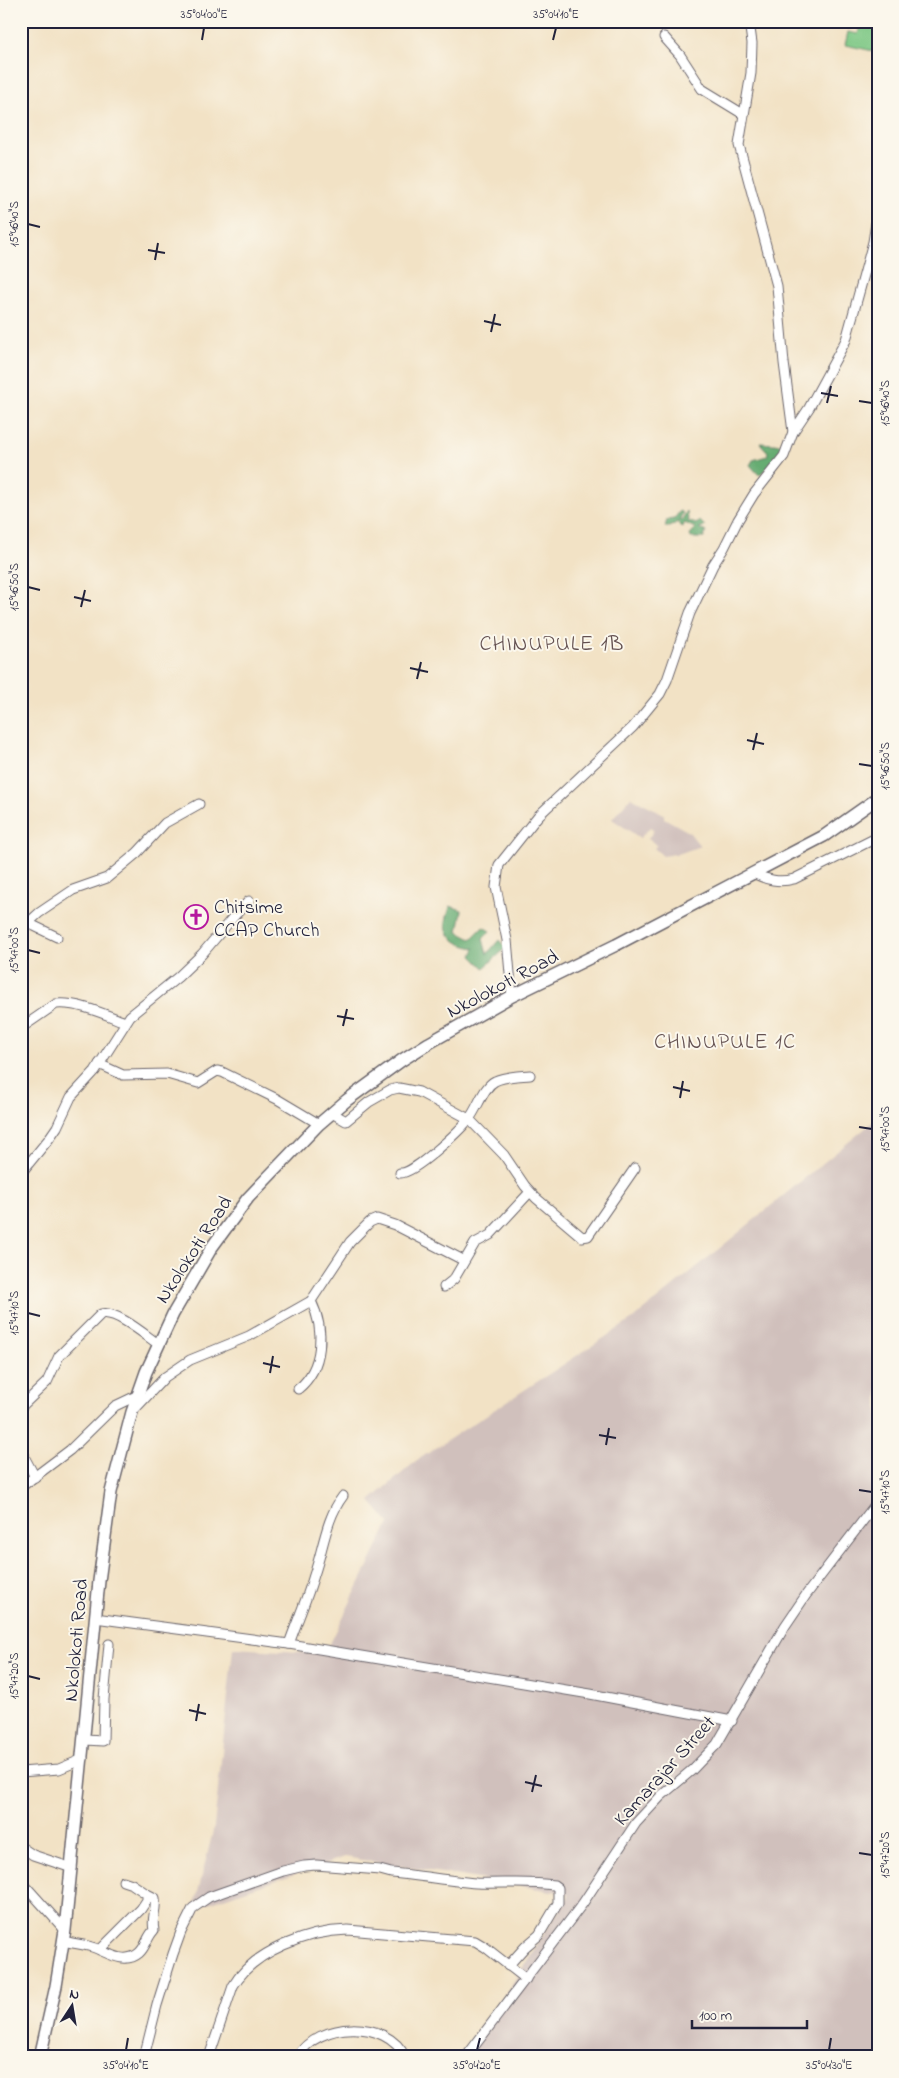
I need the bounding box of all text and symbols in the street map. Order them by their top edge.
text: 35°04'00"E [181,6,227,24]
text: 35°04'10"E [533,6,579,24]
text: 15°46'40"S [6,201,24,247]
text: 15°46'40"S [877,380,895,426]
text: 15°46'50"S [6,563,24,611]
district label: CHINUPULE 1B [480,629,624,661]
text: 15°46'50"S [877,742,895,790]
place label: Chitsime CCAP Church [214,894,320,946]
church icon: Chitsime CCAP Church [183,904,209,930]
text: 15°47'00"S [6,927,24,973]
street label: Nkolokoti Road [442,943,564,1027]
district label: CHINUPULE 1C [654,1027,796,1059]
text: 15°47'00"S [877,1106,895,1152]
street label: Nkolokoti Road [149,1191,241,1310]
text: 15°47'10"S [6,1290,24,1335]
text: 15°47'10"S [877,1469,895,1514]
street label: Nkolokoti Road [58,1578,97,1703]
text: 15°47'20"S [6,1652,24,1699]
street label: Kamarajar Street [608,1710,724,1833]
text: 15°47'20"S [877,1831,895,1878]
north arrow [48,1980,98,2030]
text: N [68,1983,81,2006]
scale bar [692,1998,806,2030]
text: 100 m [699,2005,732,2027]
text: 35°04'10"E [103,2057,149,2075]
text: 35°04'20"E [453,2057,501,2075]
text: 35°04'30"E [806,2057,852,2075]

